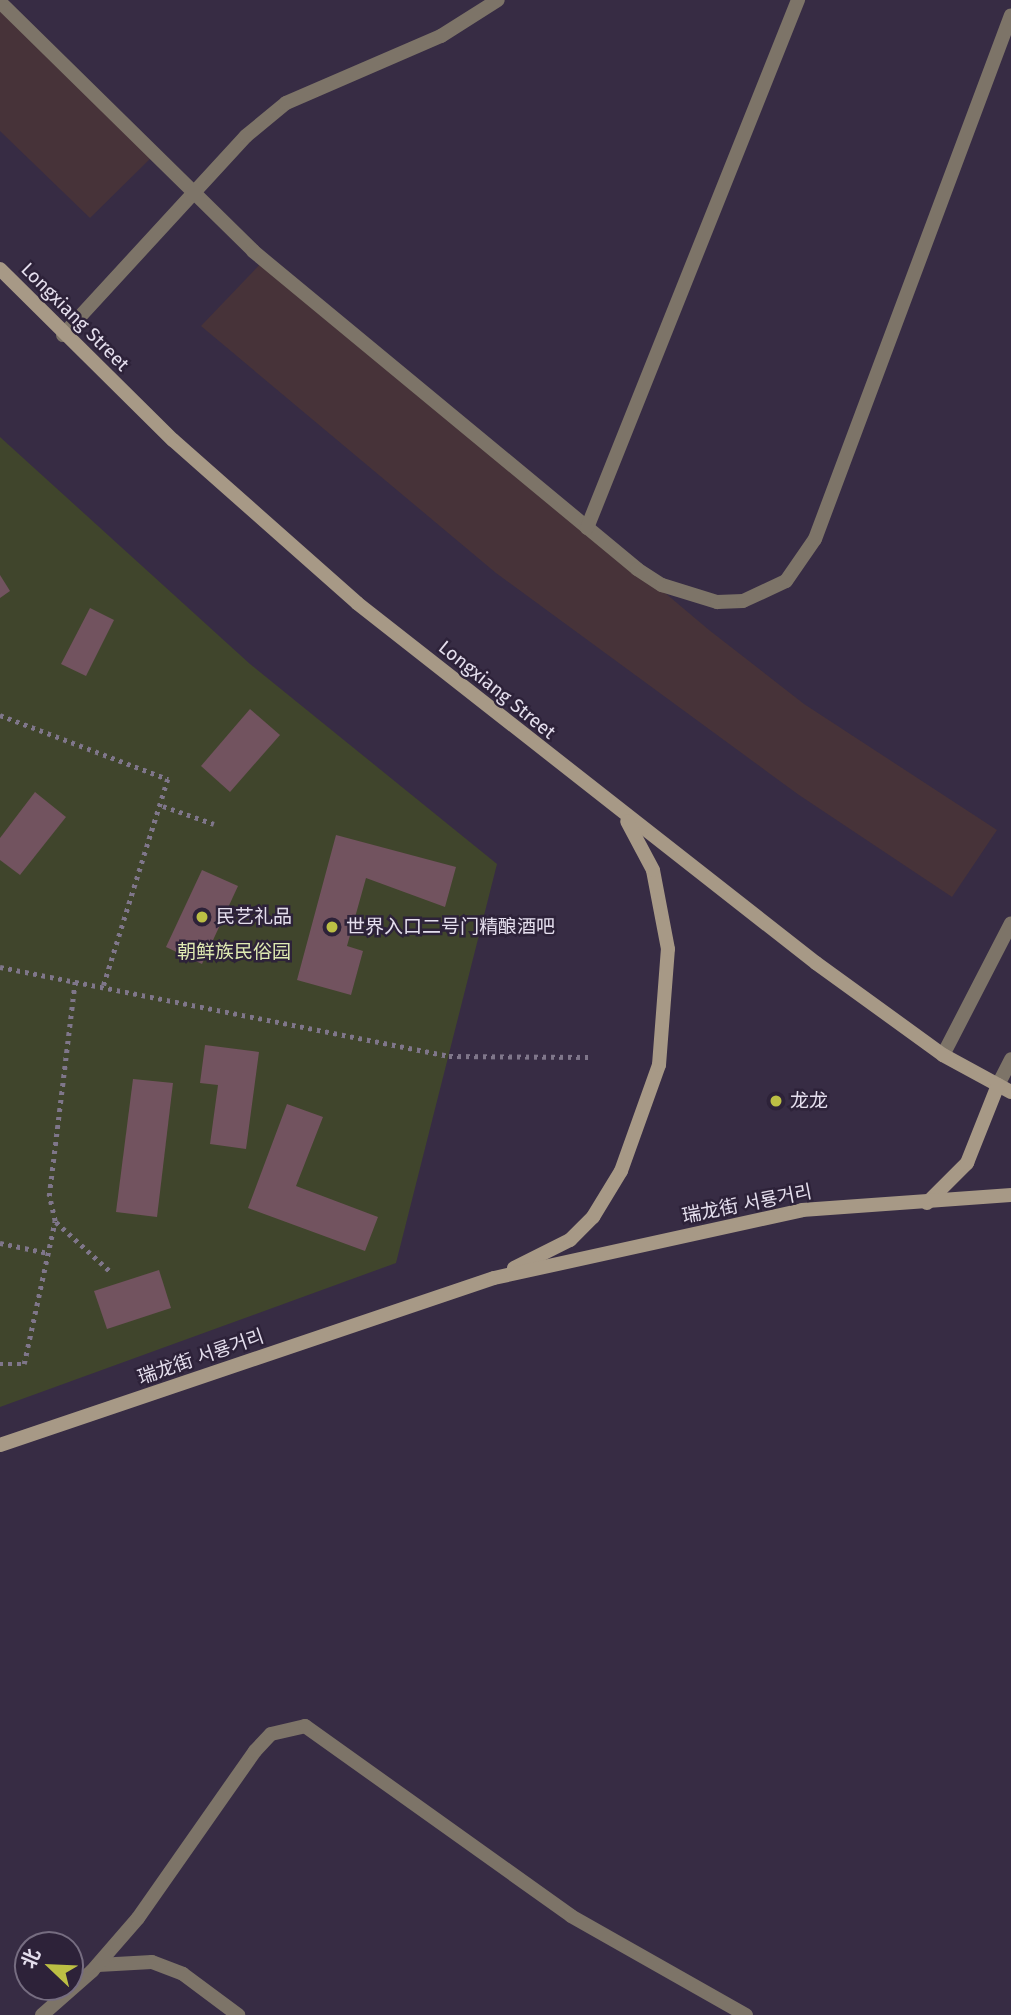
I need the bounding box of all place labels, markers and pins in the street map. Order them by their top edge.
place label: 民艺礼品 [216,906,292,928]
marker: 民艺礼品 [194,909,210,925]
place label: 世界入口二号门精酿酒吧 [346,916,555,938]
marker: 世界入口二号门精酿酒吧 [324,919,340,935]
place label: 龙龙 [790,1090,828,1112]
marker: 龙龙 [768,1093,784,1109]

